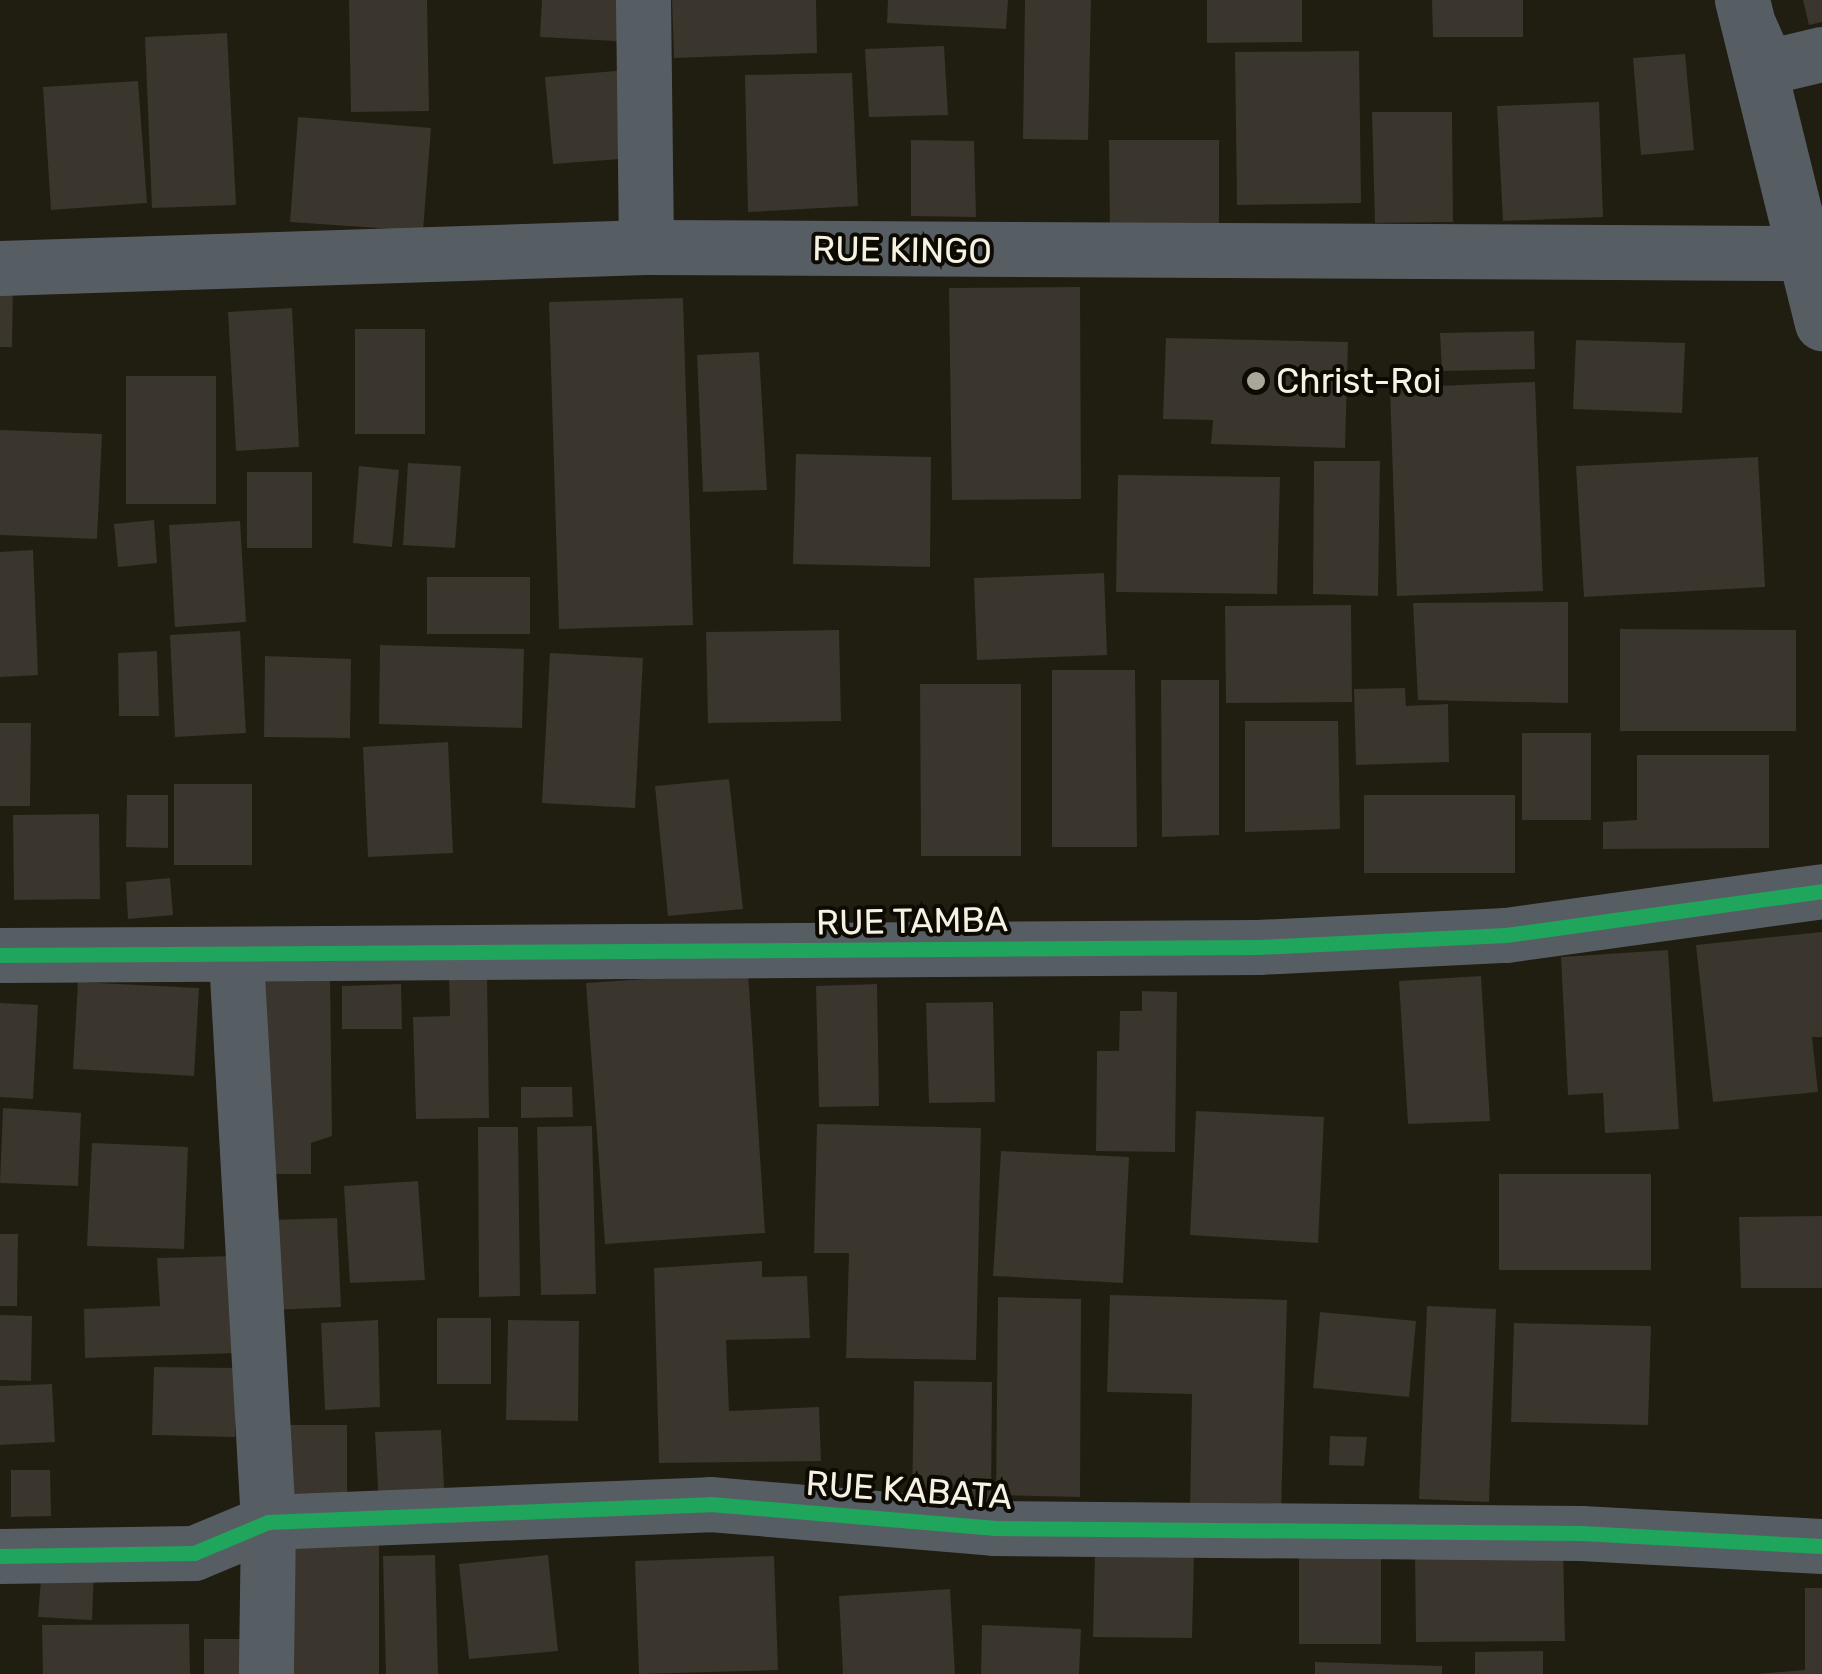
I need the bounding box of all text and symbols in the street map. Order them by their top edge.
street label: RUE KINGO [812,227,992,273]
place label: Christ-Roi [1276,360,1442,402]
marker: Christ-Roi [1245,370,1267,392]
street label: RUE TAMBA [815,898,1009,944]
street label: RUE KABATA [804,1462,1014,1518]

